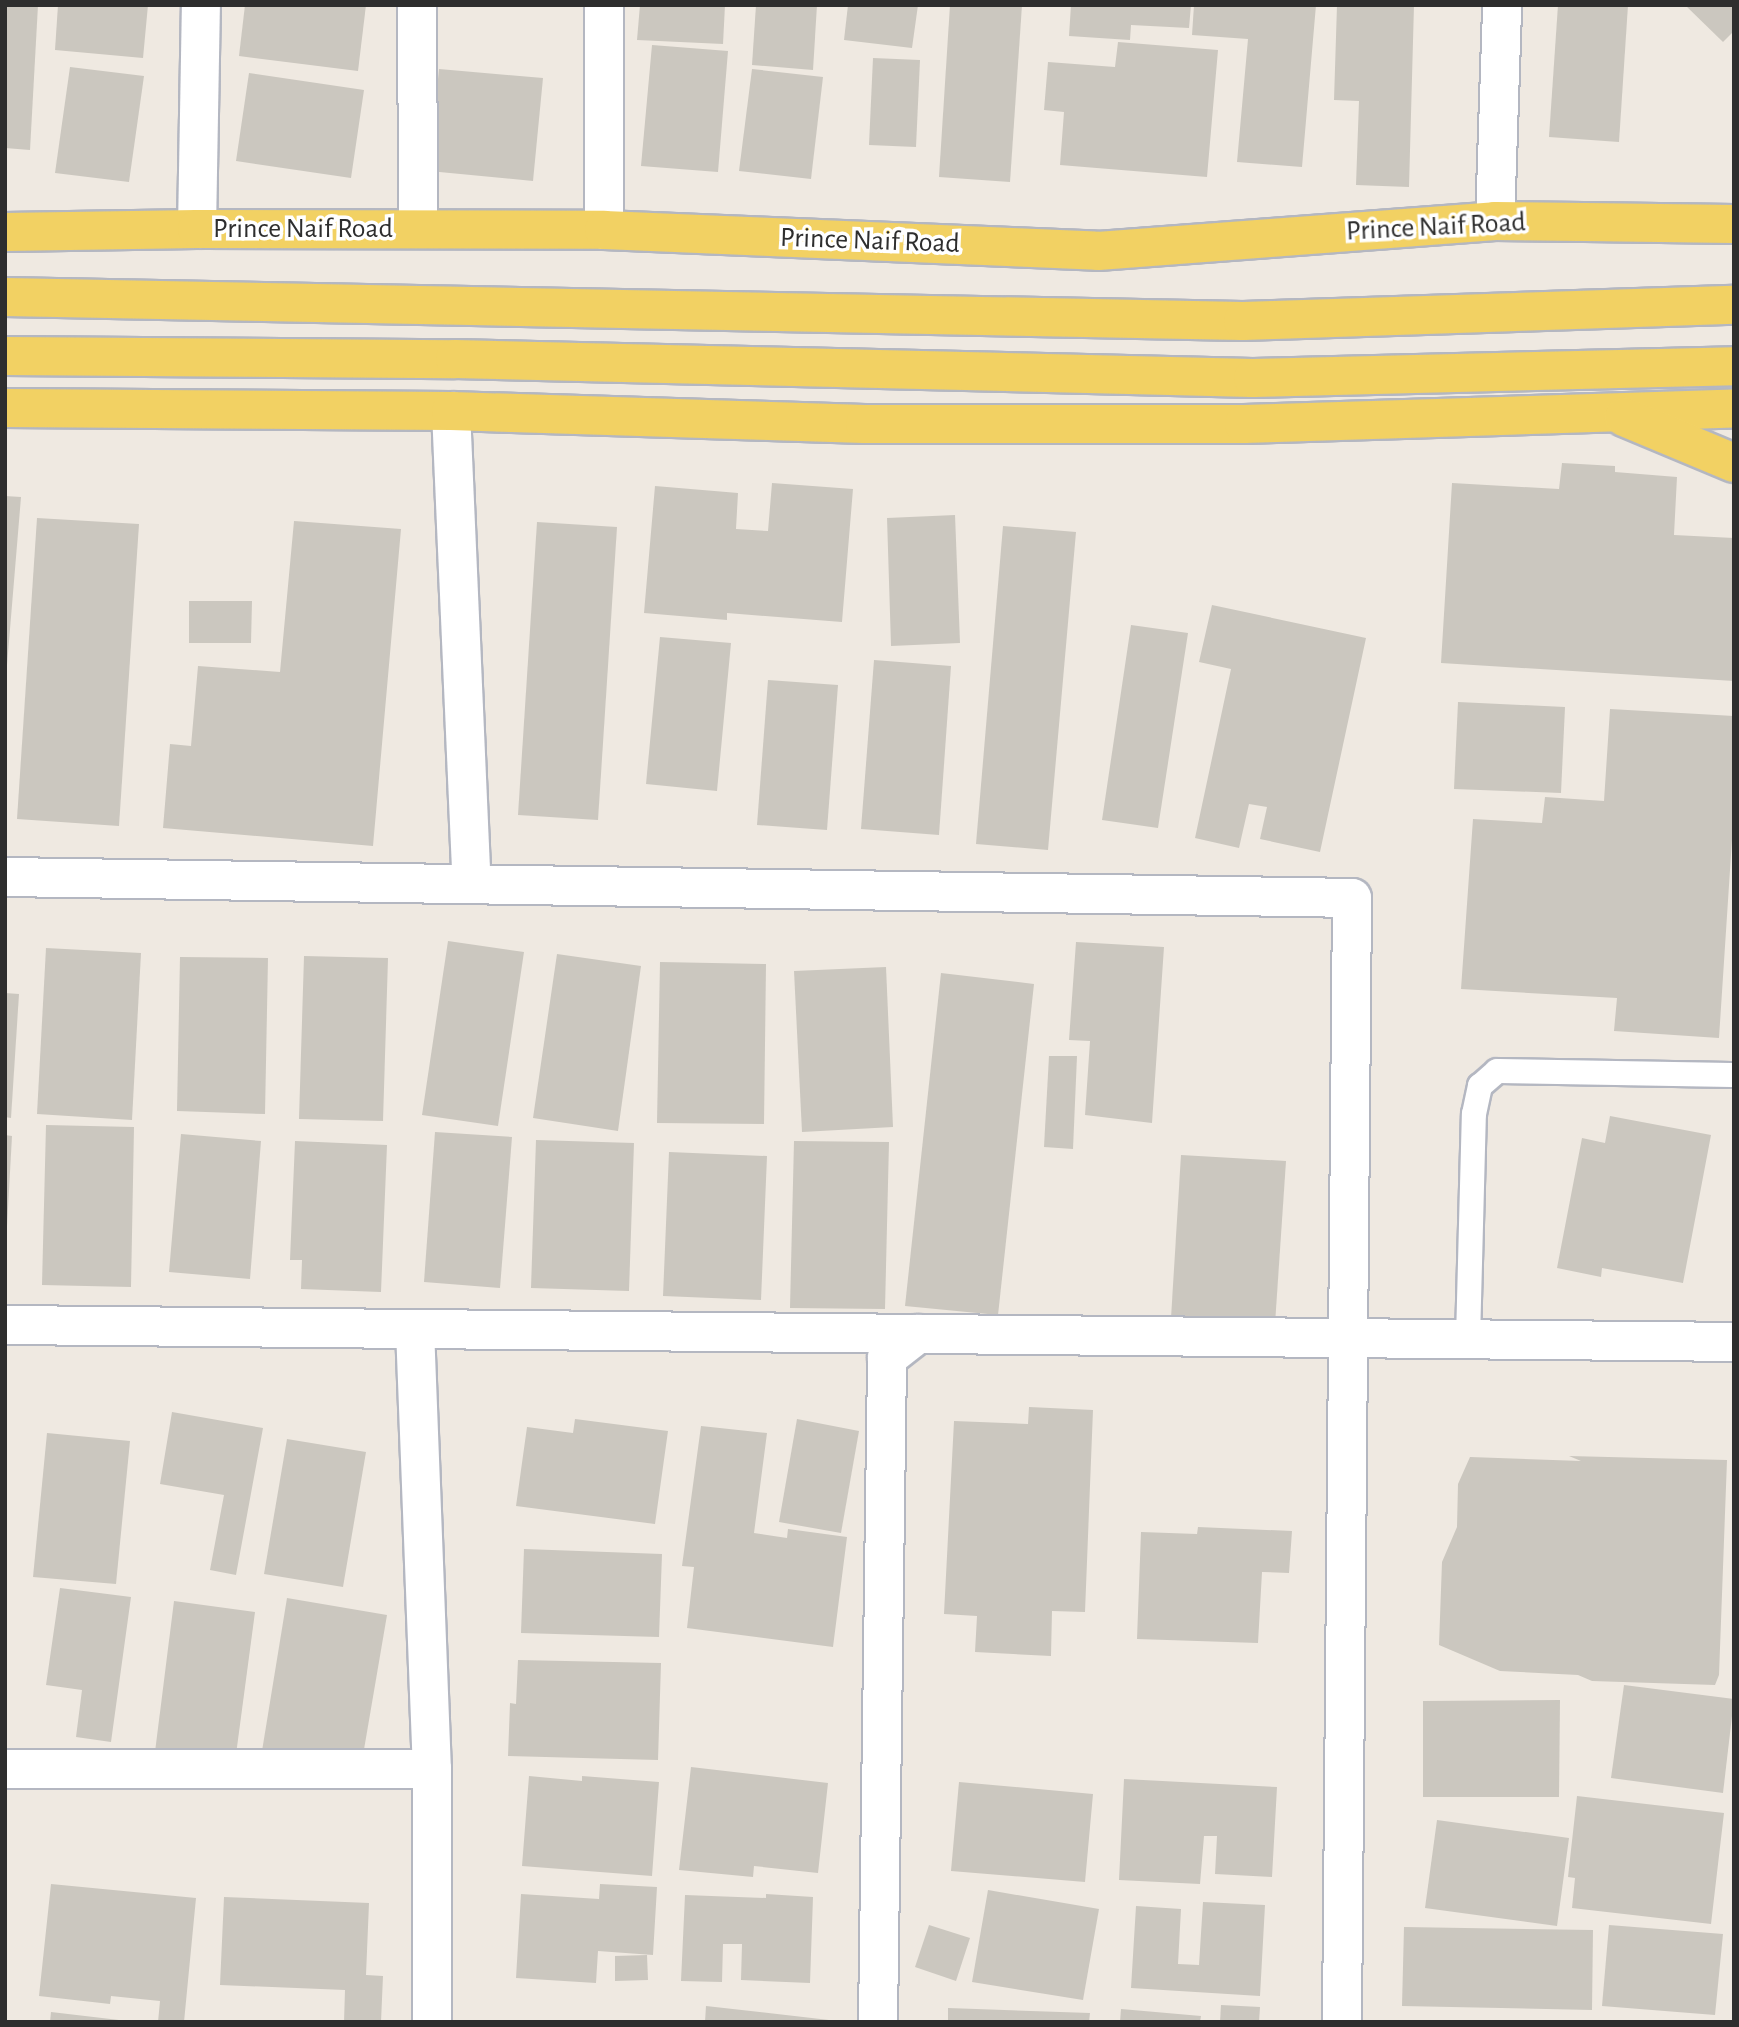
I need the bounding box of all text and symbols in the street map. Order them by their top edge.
street label: Prince Naif Road [1345,206,1527,248]
street label: Prince Naif Road [213,212,393,246]
street label: Prince Naif Road [780,221,960,261]

